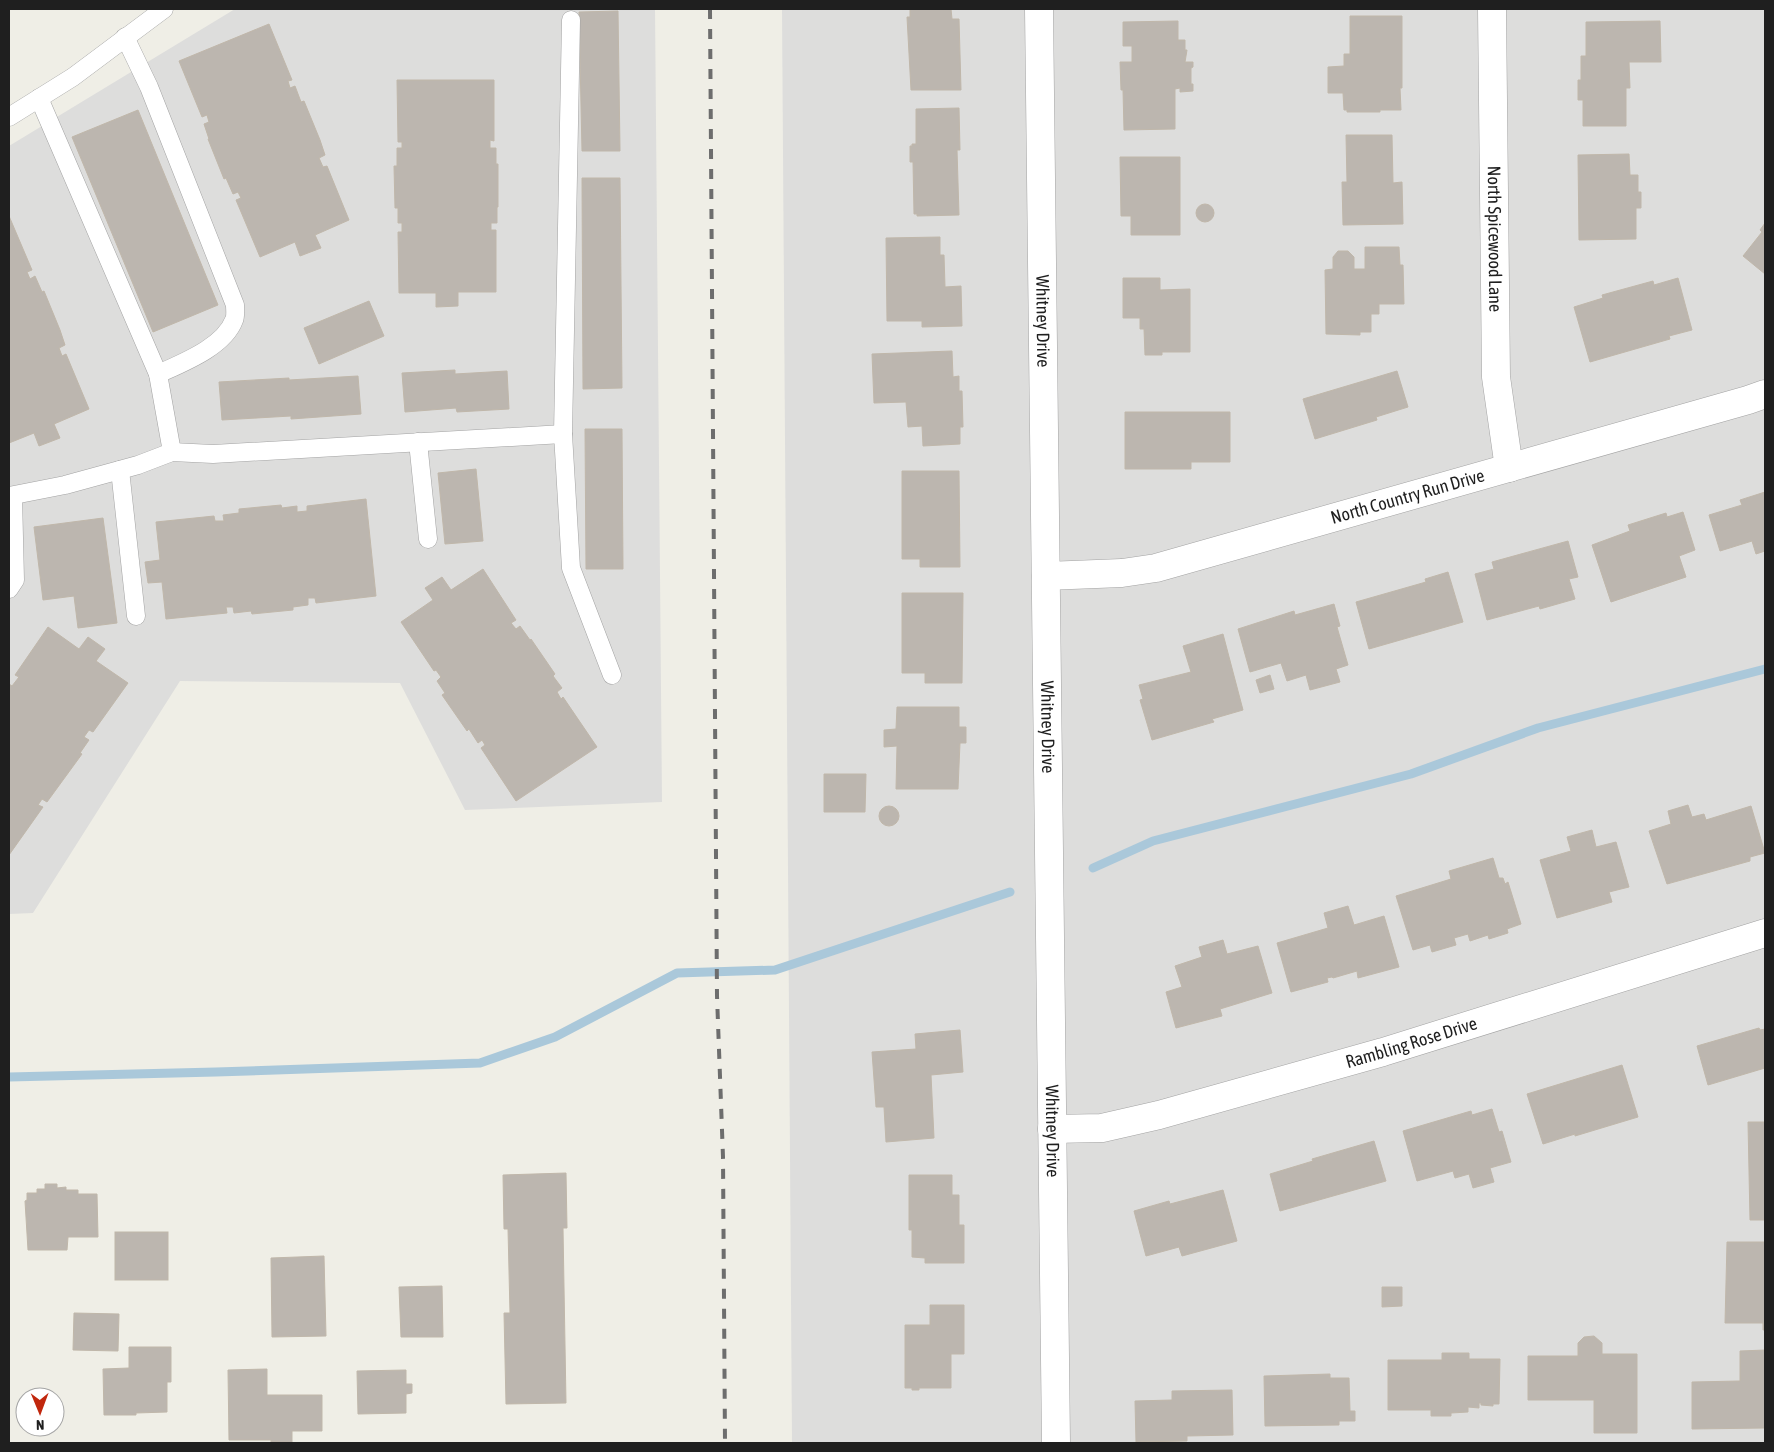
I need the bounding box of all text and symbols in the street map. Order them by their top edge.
street label: North Spicewood Lane [1484,166,1506,312]
street label: Whitney Drive [1032,274,1054,367]
street label: North Country Run Drive [1328,464,1487,528]
street label: Whitney Drive [1037,680,1059,773]
street label: Rambling Rose Drive [1343,1012,1479,1072]
street label: Whitney Drive [1042,1084,1064,1177]
north arrow [15,1387,65,1437]
text: N [36,1417,44,1433]

